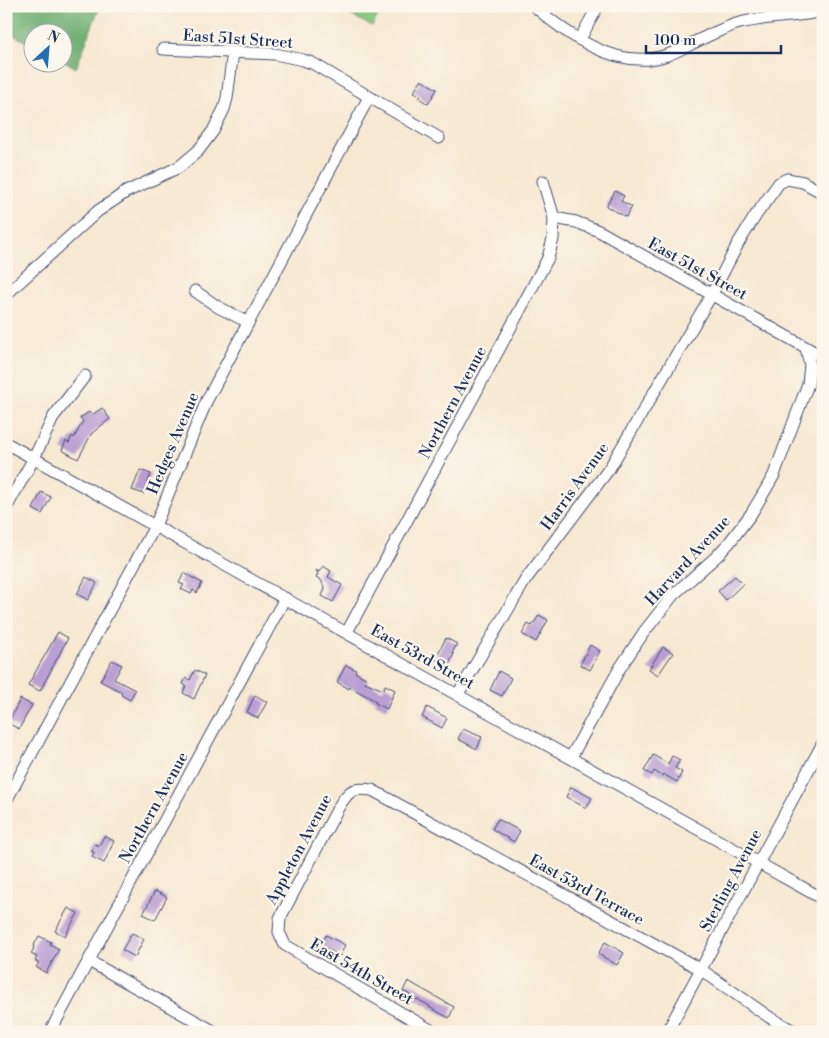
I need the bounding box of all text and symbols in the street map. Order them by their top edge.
north arrow [22,22,72,72]
scale bar [646,22,782,54]
street label: East 51st Street [182,25,294,53]
text: N [44,27,62,48]
text: 100 m [654,31,696,50]
street label: East 51st Street [644,233,751,305]
street label: Northern Avenue [415,343,491,462]
street label: Hedges Avenue [142,389,203,498]
street label: Harris Avenue [536,439,613,534]
street label: Harvard Avenue [641,511,735,610]
street label: East 53rd Street [367,620,478,694]
street label: Northern Avenue [115,748,193,867]
street label: Appleton Avenue [261,791,336,909]
street label: Sterling Avenue [695,826,766,935]
street label: East 53rd Terrace [526,850,647,930]
street label: East 54th Street [306,934,417,1010]

